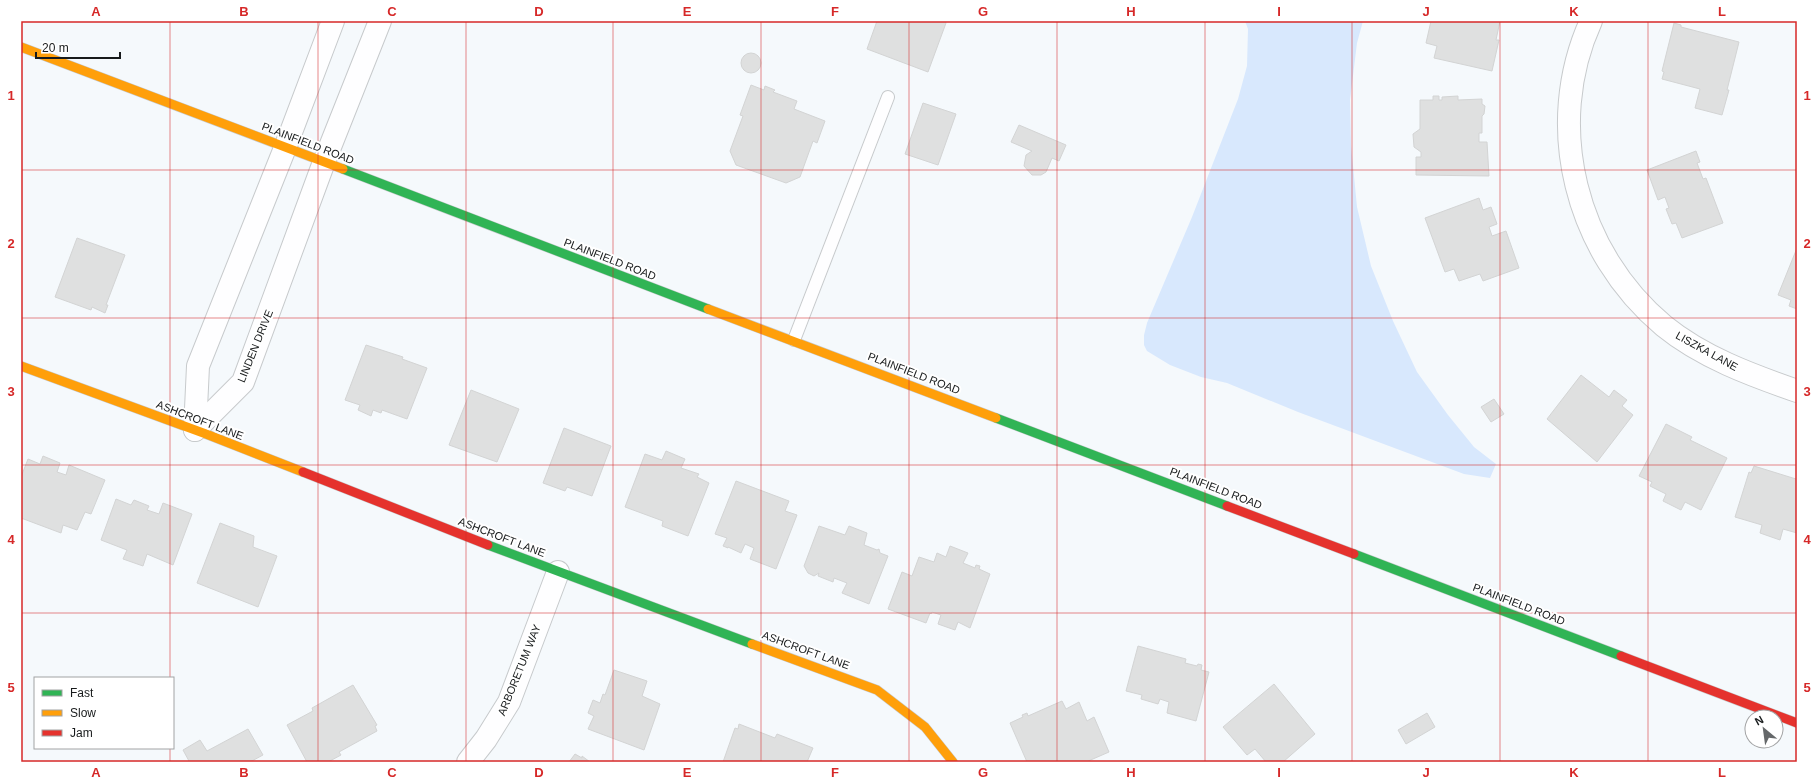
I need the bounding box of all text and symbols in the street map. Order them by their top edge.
text: A [91,4,101,19]
text: B [239,4,249,19]
text: C [387,4,397,19]
text: D [534,4,544,19]
text: E [683,4,692,19]
text: F [831,4,839,19]
text: G [978,4,988,19]
text: H [1126,4,1136,19]
text: I [1277,4,1281,19]
text: J [1422,4,1430,19]
text: K [1569,4,1579,19]
text: L [1718,4,1726,19]
scale bar [36,34,120,60]
text: 20 m [42,41,69,55]
text: 1 [7,88,15,103]
text: 1 [1803,88,1811,103]
street label: PLAINFIELD ROAD [260,120,356,166]
text: 2 [7,236,15,251]
street label: PLAINFIELD ROAD [562,236,658,282]
text: 2 [1803,236,1811,251]
street label: LINDEN DRIVE [235,308,275,384]
street label: LISZKA LANE [1674,329,1740,373]
street label: PLAINFIELD ROAD [866,350,962,396]
text: 3 [7,384,15,399]
text: 3 [1803,384,1811,399]
street label: ASHCROFT LANE [155,398,245,442]
street label: PLAINFIELD ROAD [1168,465,1264,511]
street label: ASHCROFT LANE [457,515,547,559]
text: 4 [7,532,15,547]
text: 4 [1803,532,1811,547]
street label: PLAINFIELD ROAD [1471,581,1567,627]
street label: ARBORETUM WAY [495,622,543,717]
street label: ASHCROFT LANE [761,629,851,671]
legend [34,677,174,749]
text: 5 [7,680,15,695]
text: 5 [1803,680,1811,695]
text: Fast [70,686,94,700]
text: Slow [70,706,96,720]
north arrow [1744,709,1784,749]
text: N [1753,713,1766,727]
text: Jam [70,726,93,740]
text: A [91,765,101,780]
text: B [239,765,249,780]
text: C [387,765,397,780]
text: D [534,765,544,780]
text: E [683,765,692,780]
text: F [831,765,839,780]
text: G [978,765,988,780]
text: H [1126,765,1136,780]
text: I [1277,765,1281,780]
text: J [1422,765,1430,780]
text: K [1569,765,1579,780]
text: L [1718,765,1726,780]

